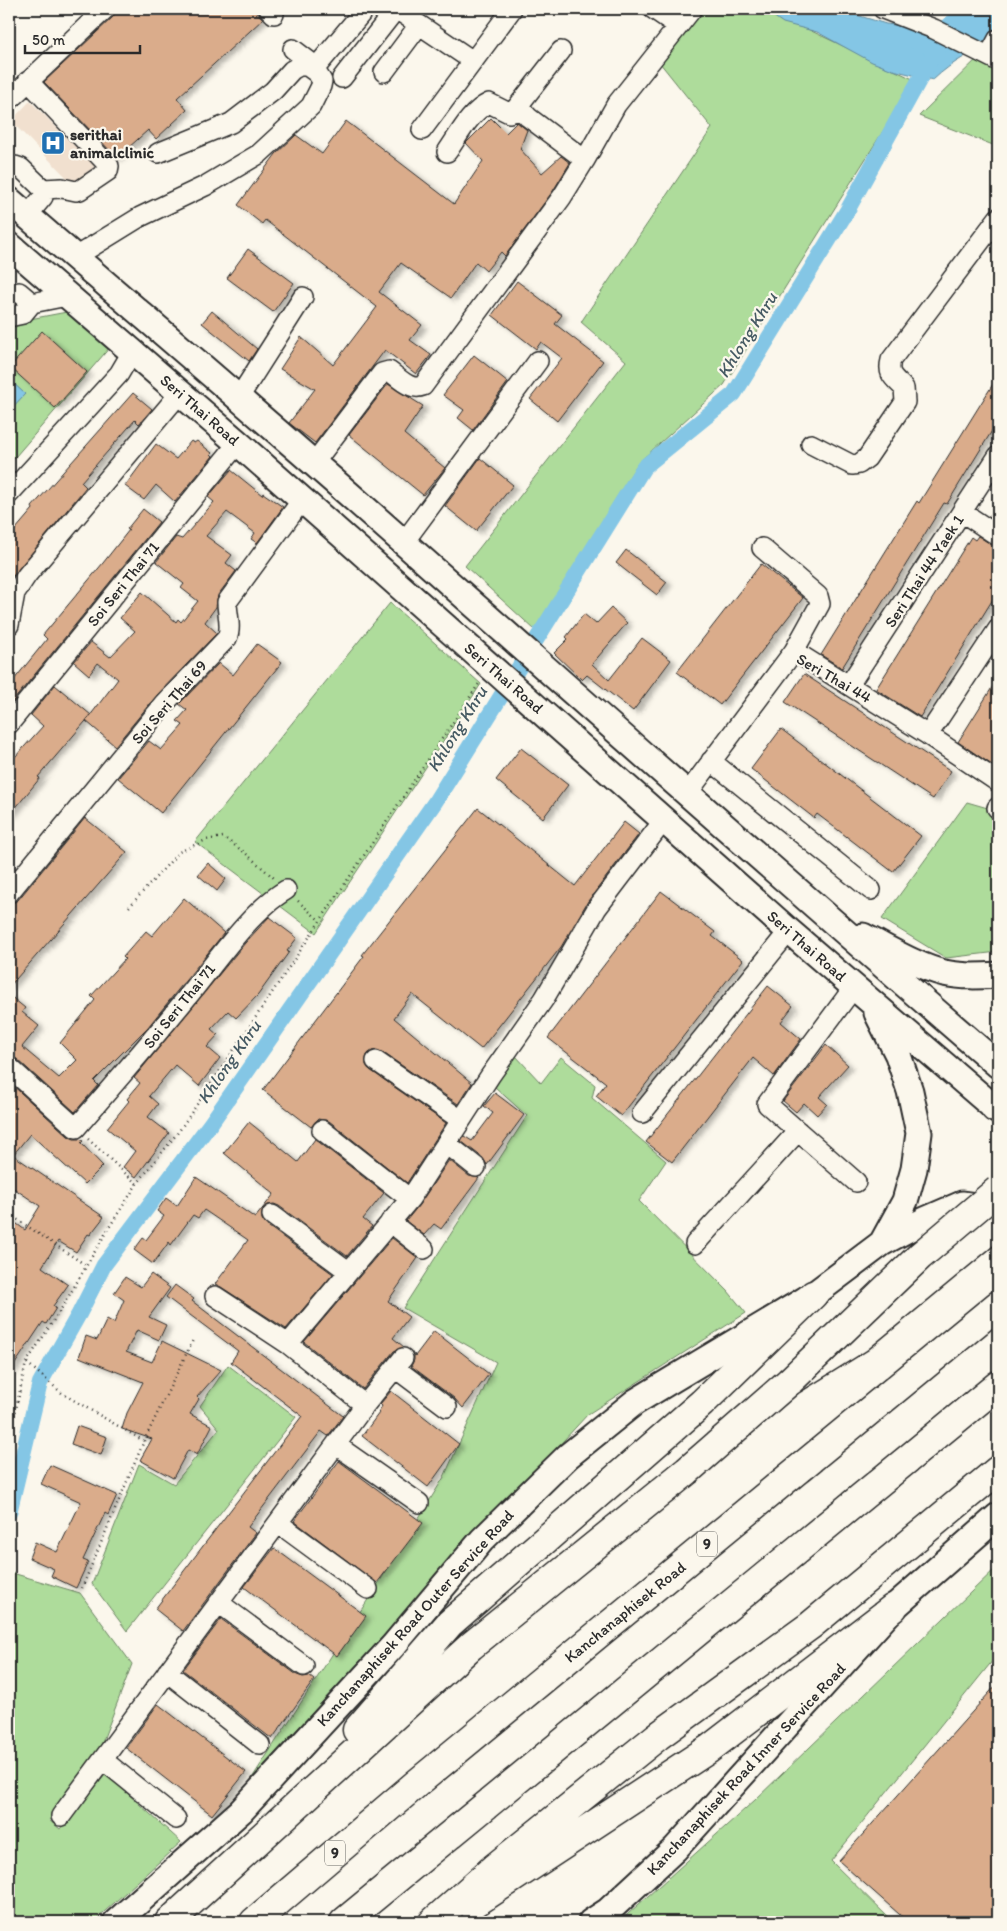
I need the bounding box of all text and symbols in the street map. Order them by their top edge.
scale bar [25,22,140,54]
text: 50 m [32,31,65,49]
place label: serithai animalclinic [70,125,154,162]
hospital icon: serithai animalclinic [40,130,66,156]
water label: Khlong Khru [712,287,783,382]
street label: Seri Thai Road [156,370,244,450]
street label: Seri Thai 44 Yaek 1 [880,511,968,631]
street label: Soi Seri Thai 71 [83,537,163,630]
street label: Seri Thai Road [460,638,548,718]
street label: Seri Thai 44 [793,649,875,707]
street label: Soi Seri Thai 69 [127,656,211,748]
water label: Khlong Khru [422,681,493,776]
street label: Seri Thai Road [763,906,851,986]
street label: Soi Seri Thai 71 [139,959,219,1052]
water label: Khlong Khru [192,1015,266,1108]
street label: Kanchanaphisek Road Outer Service Road [313,1505,518,1730]
road number: 9 [697,1532,717,1556]
street label: Kanchanaphisek Road [561,1557,690,1667]
street label: Kanchanaphisek Road Inner Service Road [642,1659,850,1879]
road number: 9 [325,1840,345,1866]

